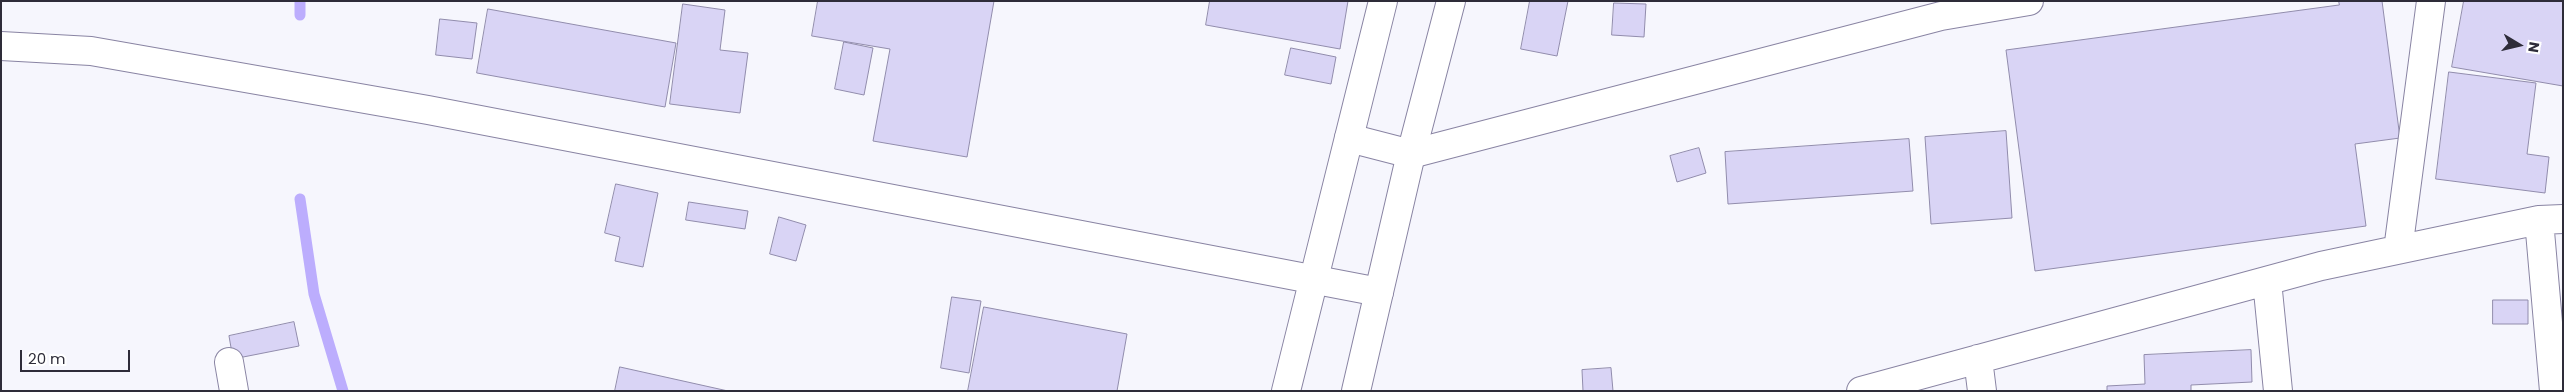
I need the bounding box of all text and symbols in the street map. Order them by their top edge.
north arrow [2494,20,2544,70]
text: N [2523,41,2545,54]
scale bar [22,340,132,372]
text: 20 m [28,348,66,369]

